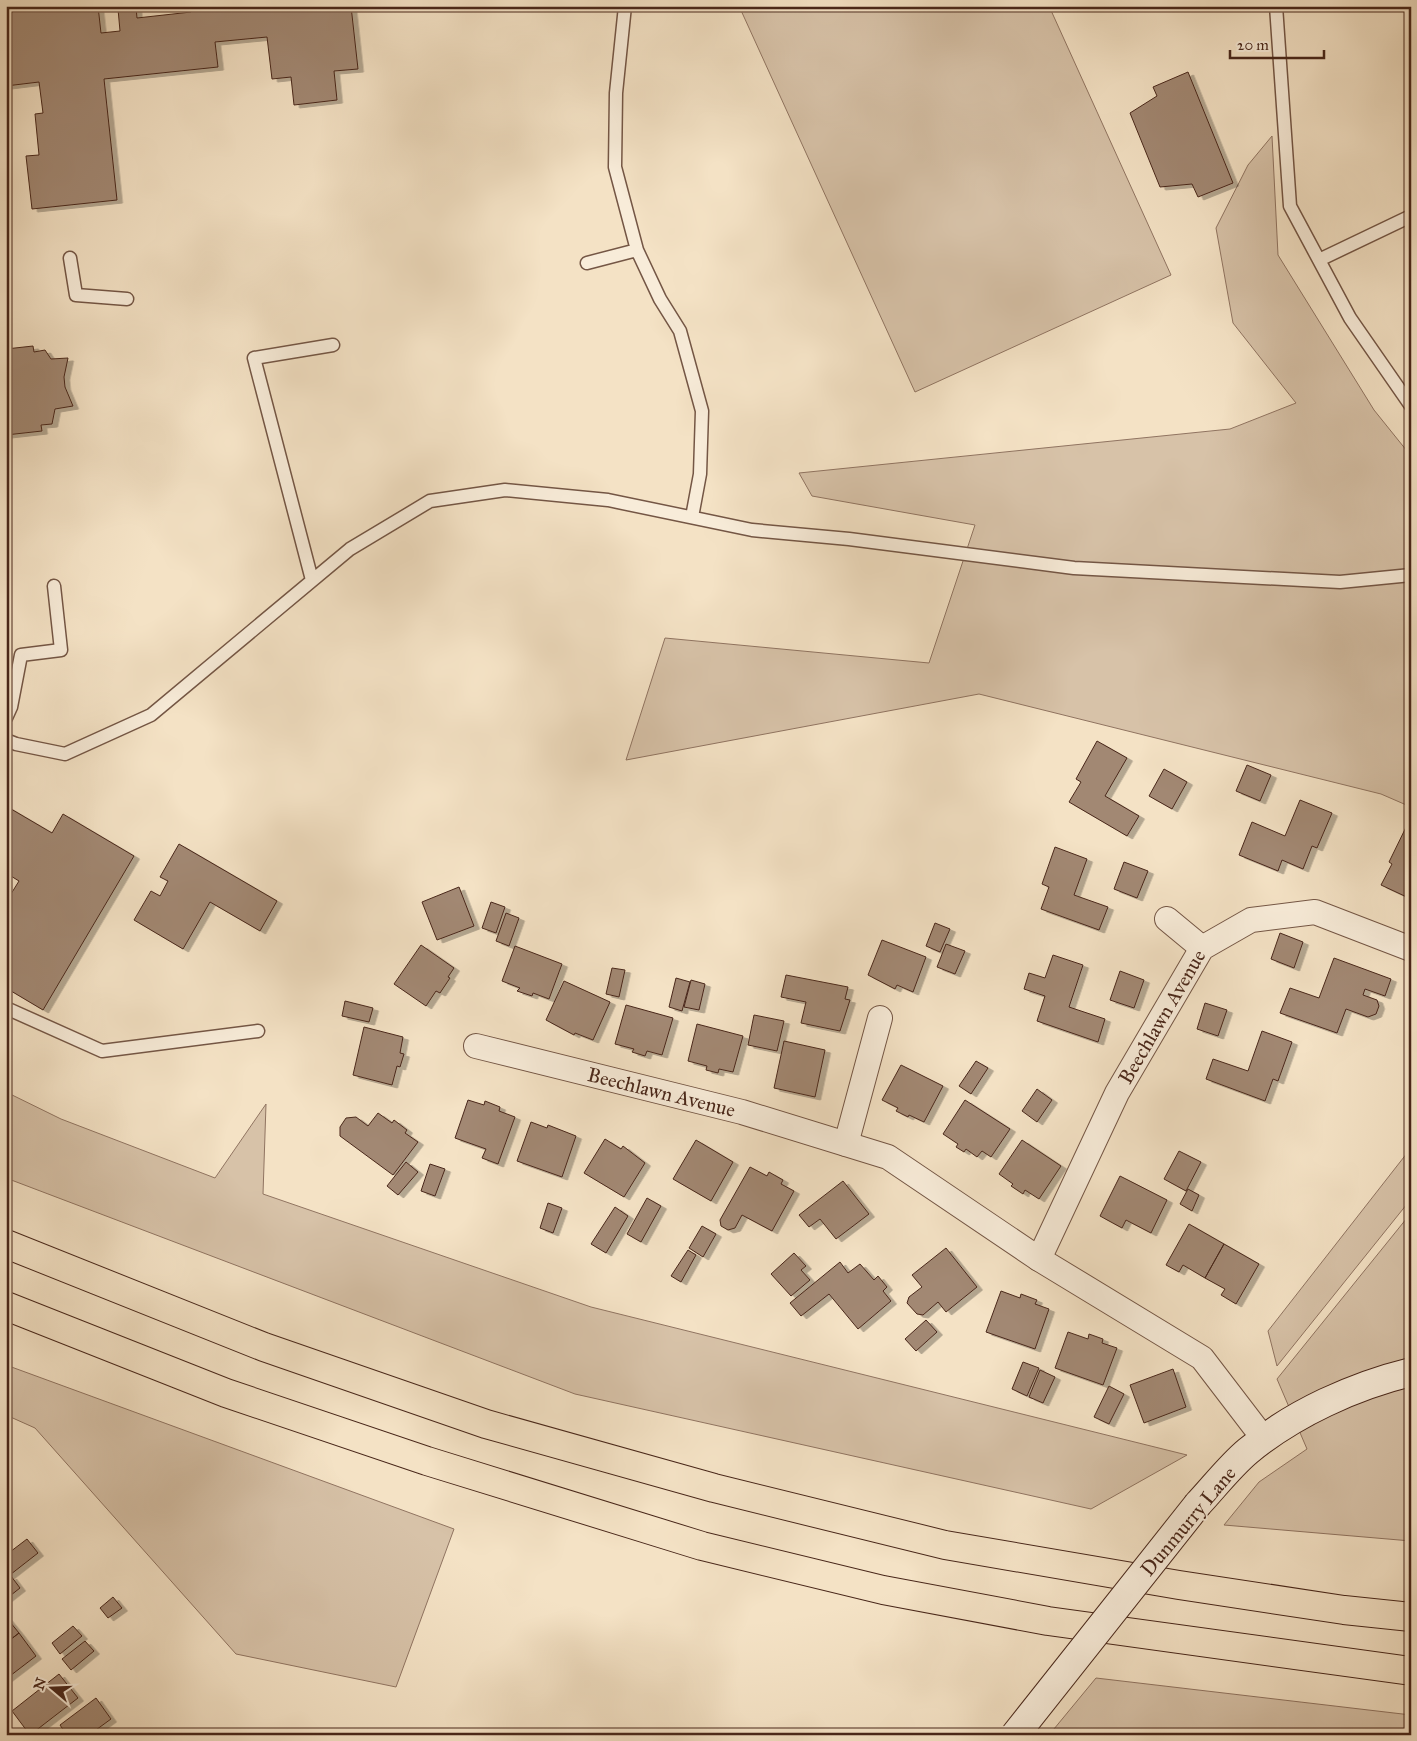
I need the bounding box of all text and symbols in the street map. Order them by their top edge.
scale bar [1230,28,1323,60]
text: 20 m [1237,36,1269,54]
street label: Beechlawn Avenue [1113,945,1210,1088]
street label: Beechlawn Avenue [585,1062,738,1122]
street label: Dunmurry Lane [1135,1461,1241,1581]
north arrow [28,1664,78,1714]
text: N [30,1675,50,1692]

